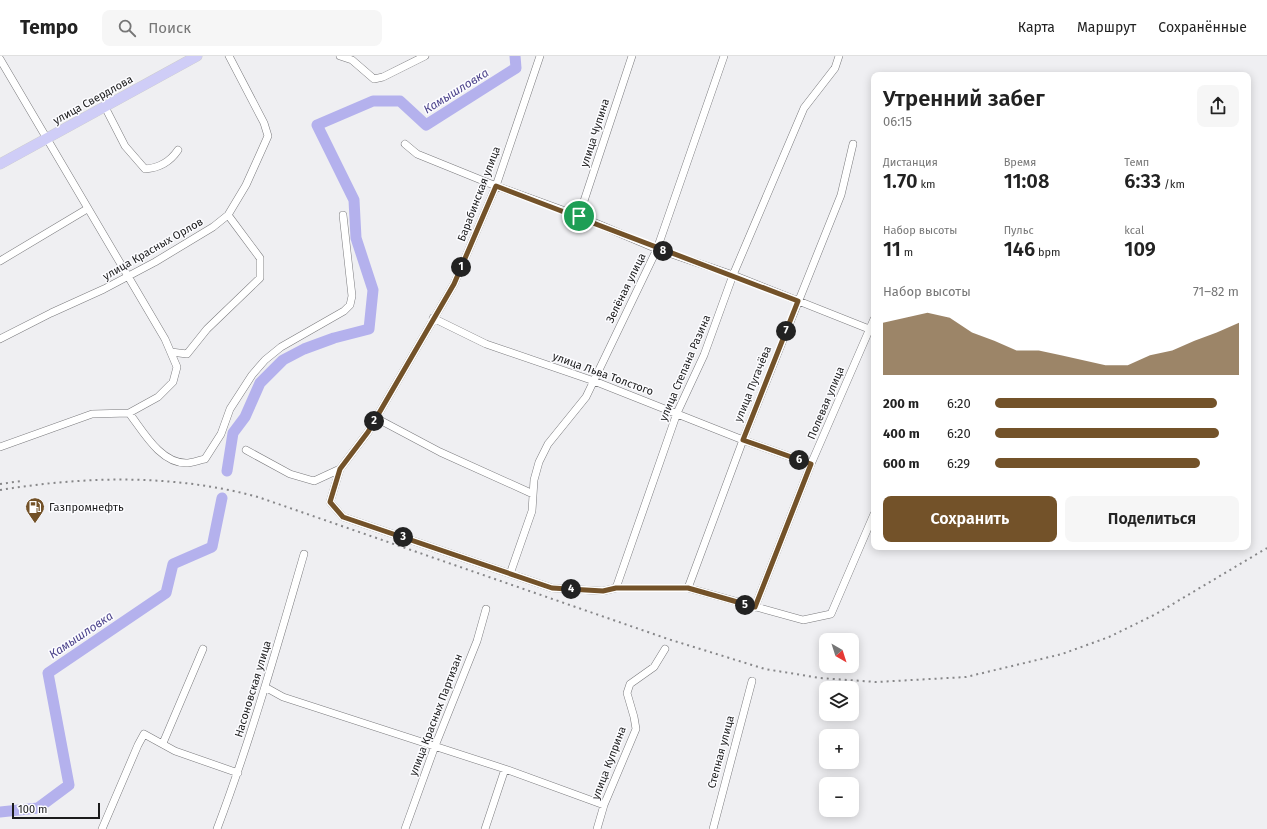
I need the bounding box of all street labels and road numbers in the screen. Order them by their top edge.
street label: улица Свердлова [51,73,135,127]
street label: улица Чупина [578,97,612,169]
street label: Барабинская улица [455,145,503,243]
street label: улица Красных Орлов [101,215,205,283]
street label: Зелёная улица [603,251,649,325]
street label: улица Степана Разина [657,313,713,423]
street label: улица Пугачёва [732,344,774,424]
street label: улица Льва Толстого [551,350,655,398]
street label: Полевая улица [805,365,847,441]
street label: Насоновская улица [232,639,274,739]
street label: улица Красных Партизан [407,652,465,778]
street label: Степная улица [705,714,737,790]
street label: улица Куприна [589,724,629,801]

